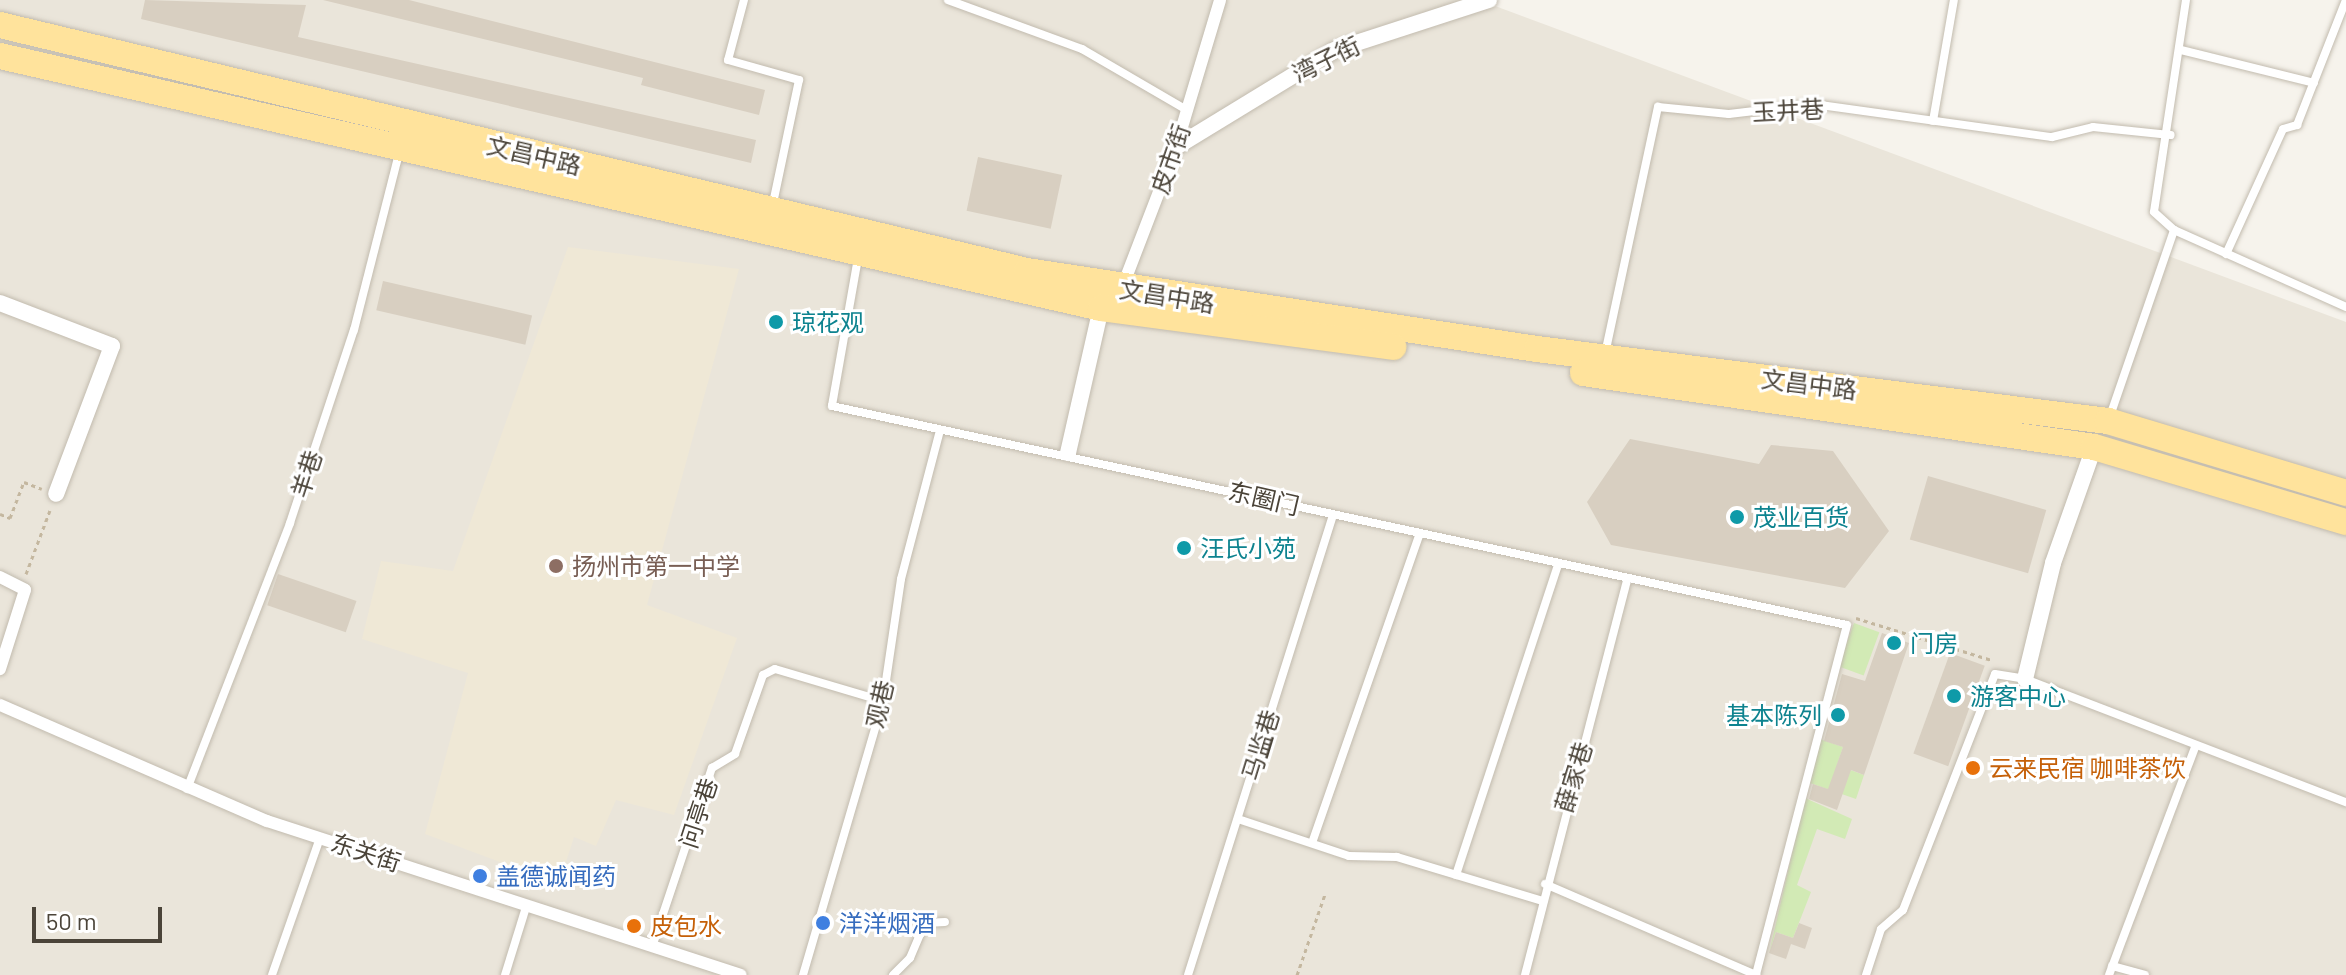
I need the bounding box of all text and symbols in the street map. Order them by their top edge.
street label: 湾子街 [1287,30,1365,88]
street label: 玉井巷 [1751,94,1825,126]
street label: 皮市街 [1145,120,1195,198]
street label: 文昌中路 [484,130,584,180]
street label: 文昌中路 [1117,274,1217,318]
place label: 琼花观 [792,308,864,336]
marker: 琼花观 [767,313,785,331]
street label: 文昌中路 [1760,364,1858,404]
street label: 羊巷 [285,447,327,501]
street label: 东圈门 [1226,476,1302,520]
place label: 茂业百货 [1753,503,1849,531]
marker: 茂业百货 [1728,508,1746,526]
place label: 汪氏小苑 [1200,534,1296,562]
marker: 汪氏小苑 [1175,539,1193,557]
place label: 扬州市第一中学 [572,552,740,580]
marker: 扬州市第一中学 [547,557,565,575]
place label: 门房 [1910,629,1958,657]
marker: 门房 [1885,634,1903,652]
street label: 观巷 [860,677,898,731]
place label: 游客中心 [1970,682,2066,710]
marker: 游客中心 [1945,687,1963,705]
place label: 基本陈列 [1726,701,1822,729]
street label: 马监巷 [1236,706,1284,784]
marker: 基本陈列 [1829,706,1847,724]
street label: 薛家巷 [1549,738,1597,816]
place label: 云来民宿 咖啡茶饮 [1989,754,2186,782]
marker: 云来民宿 咖啡茶饮 [1964,759,1982,777]
street label: 问亭巷 [673,774,723,852]
street label: 东关街 [327,827,405,877]
place label: 盖德诚闻药 [496,862,616,890]
marker: 盖德诚闻药 [471,867,489,885]
scale bar [36,891,166,941]
text: 50 m [46,906,97,935]
place label: 洋洋烟酒 [839,909,935,937]
place label: 皮包水 [650,912,722,940]
marker: 洋洋烟酒 [814,914,832,932]
marker: 皮包水 [625,917,643,935]

